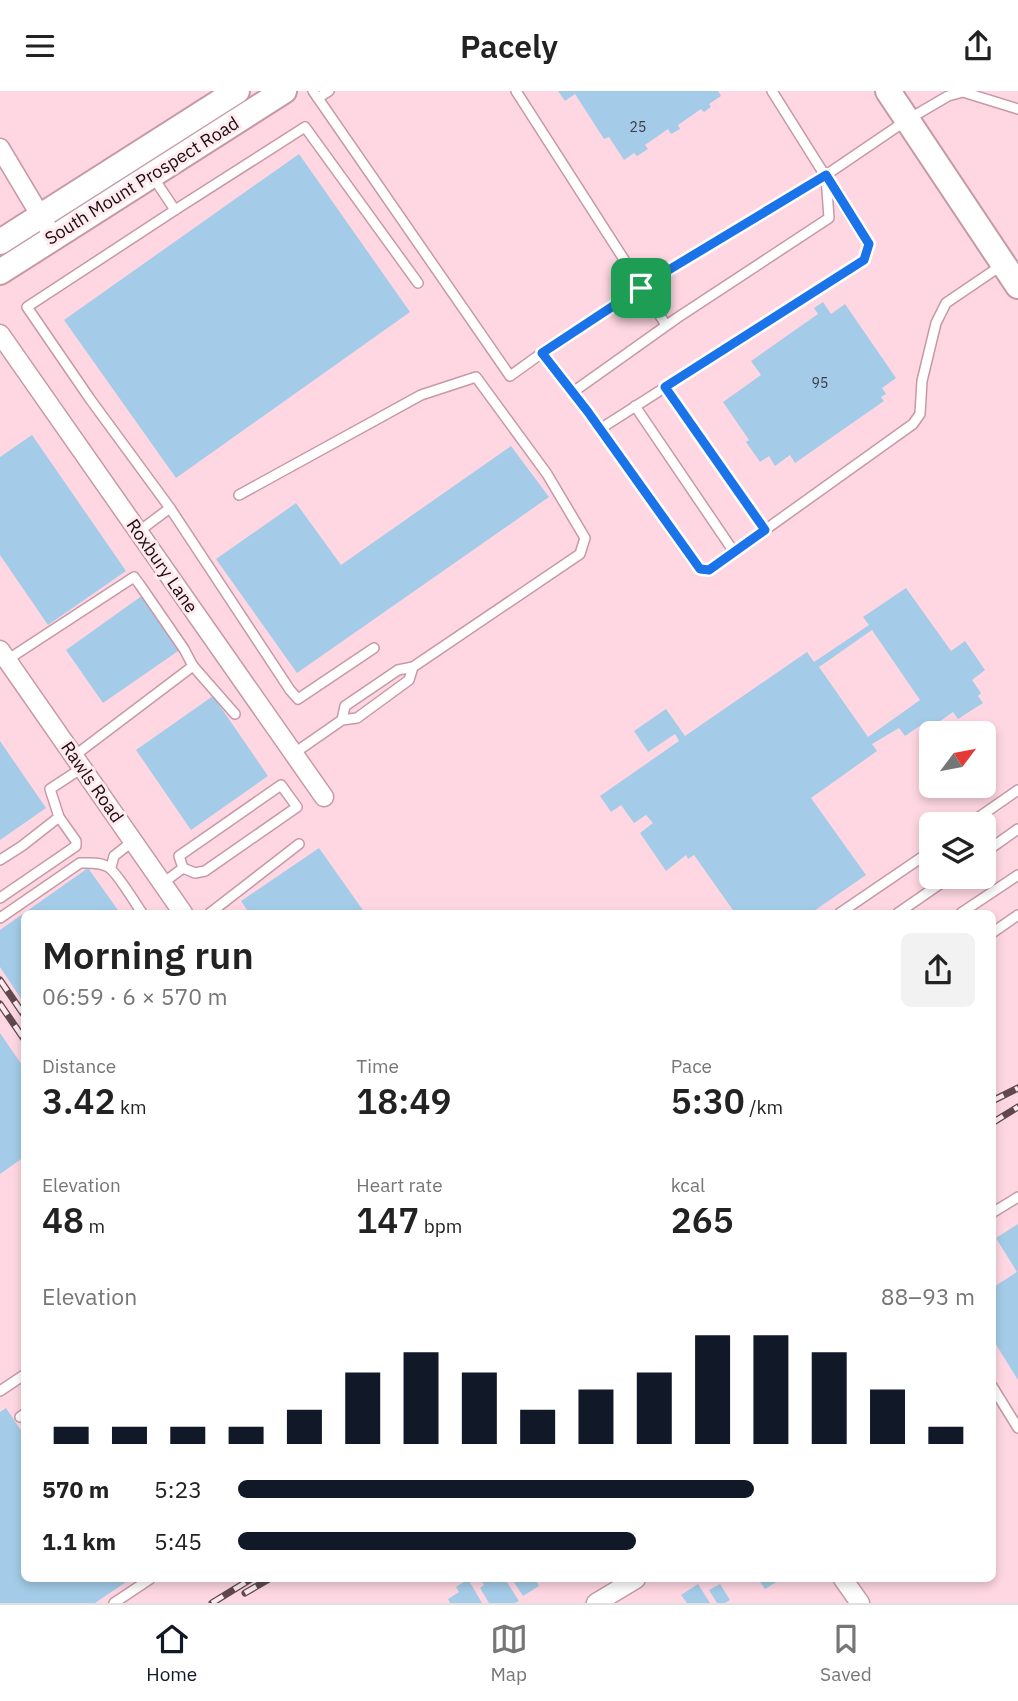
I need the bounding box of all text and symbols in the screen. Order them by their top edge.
text: Pacely [460,25,558,67]
icon: menu [21,27,59,65]
icon: share [959,27,997,65]
street label: South Mount Prospect Road [40,111,243,250]
house number: 25 [630,118,646,136]
pin [611,258,671,318]
icon: arrive [622,269,660,307]
house number: 95 [812,374,828,392]
street label: Roxbury Lane [122,514,203,617]
north arrow [919,721,996,798]
map controls [919,721,996,889]
street label: Rawls Road [56,737,129,827]
button: layers [919,812,996,889]
text: Morning run [42,930,254,979]
button: share [901,933,975,1007]
text: 06:59 · 6 × 570 m [42,981,228,1011]
text: Distance [42,1054,116,1078]
text: Time [356,1054,399,1078]
text: Pace [671,1054,712,1078]
text: 3.42 [42,1078,115,1124]
text: 18:49 [356,1078,452,1124]
text: 5:30 [671,1078,745,1124]
text: km [115,1095,147,1119]
text: /km [745,1095,783,1119]
text: Elevation [42,1173,121,1197]
text: Heart rate [356,1173,443,1197]
text: kcal [671,1173,705,1197]
text: 48 [42,1197,84,1243]
text: 147 [356,1197,419,1243]
text: 265 [671,1197,734,1243]
text: m [84,1214,105,1238]
text: bpm [419,1214,462,1238]
text: Elevation [42,1281,137,1311]
text: 88–93 m [881,1281,975,1311]
text: 570 m [42,1474,109,1504]
text: 5:23 [154,1474,202,1504]
text: 1.1 km [42,1526,116,1556]
text: 5:45 [154,1526,202,1556]
tab: Home [146,1620,197,1686]
tab: Map [490,1620,528,1686]
tab: Saved [820,1620,872,1686]

